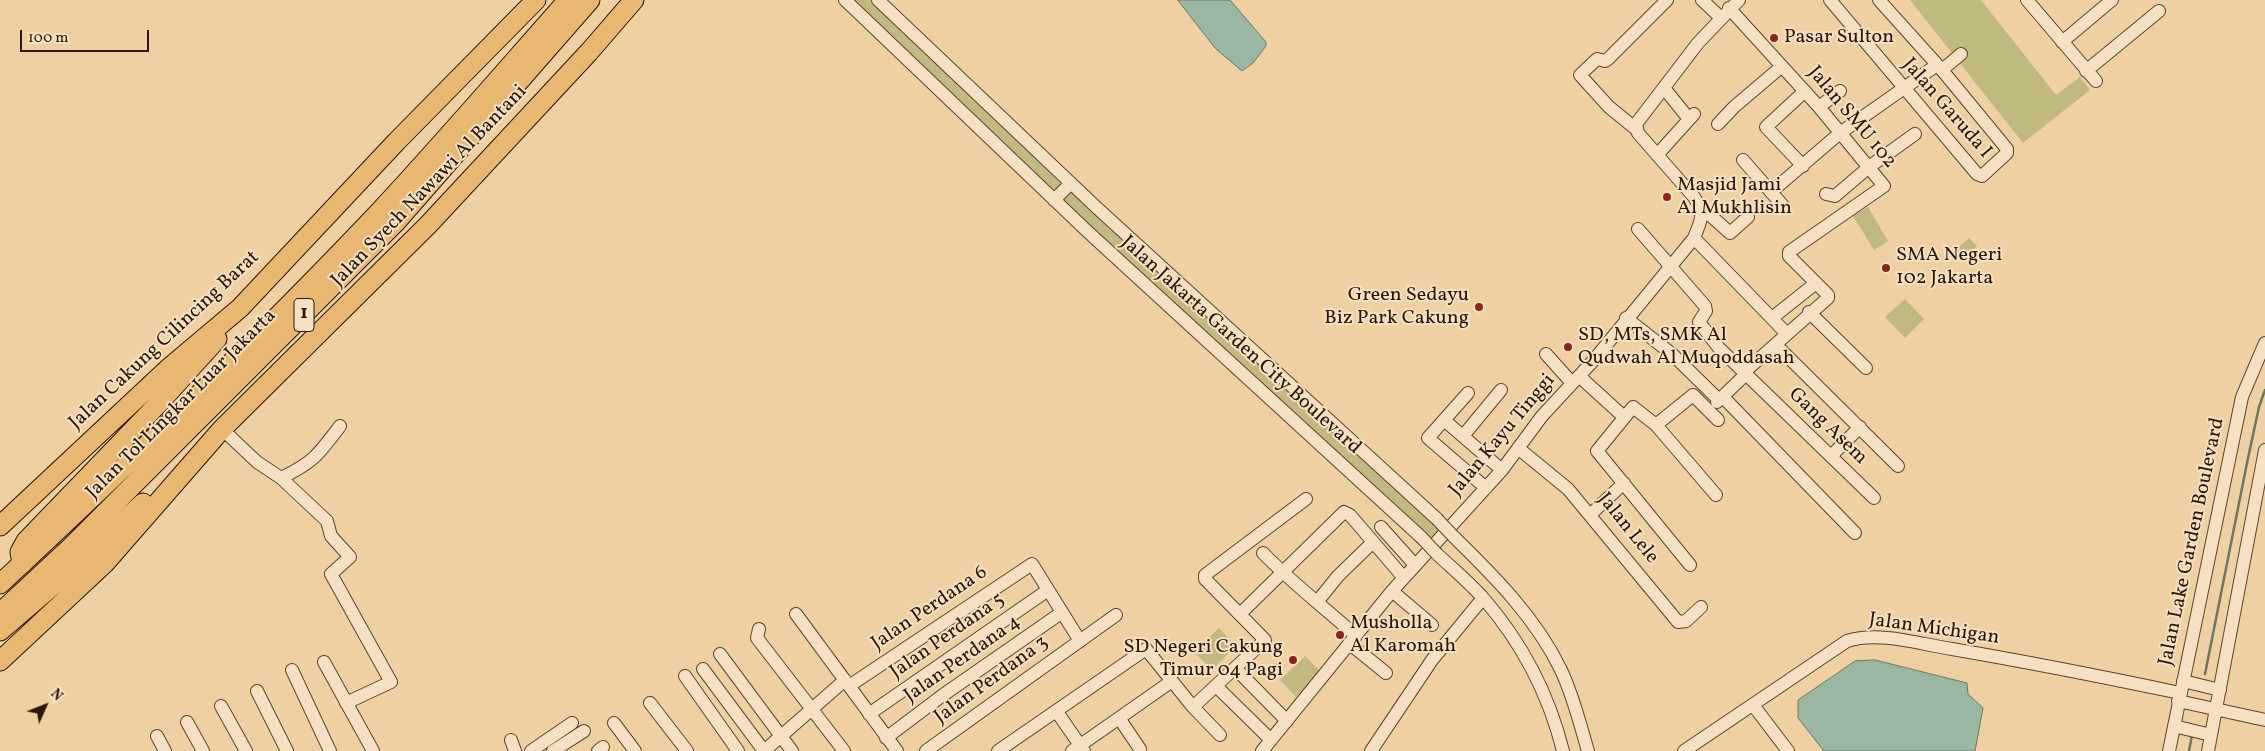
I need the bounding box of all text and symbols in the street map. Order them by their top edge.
scale bar [22,20,151,52]
place label: Pasar Sulton [1784,26,1894,50]
text: 100 m [28,28,68,49]
marker: Pasar Sulton [1768,32,1780,44]
street label: Jalan Garuda I [1896,54,1996,164]
street label: Jalan SMU 102 [1801,62,1901,174]
street label: Jalan Syech Nawawi Al Bantani [327,81,533,293]
place label: Masjid Jami Al Mukhlisin [1677,174,1792,221]
marker: Masjid Jami Al Mukhlisin [1661,191,1673,203]
street label: Jalan Jakarta Garden City Boulevard [1115,232,1365,460]
place label: SMA Negeri 102 Jakarta [1896,244,2002,291]
street label: Jalan Cakung Cilincing Barat [65,246,265,436]
marker: SMA Negeri 102 Jakarta [1880,262,1892,274]
place label: Green Sedayu Biz Park Cakung [1324,284,1469,331]
road number: 1 [294,298,314,332]
marker: Green Sedayu Biz Park Cakung [1473,301,1485,313]
street label: Jalan Tol Lingkar Luar Jakarta [82,305,282,505]
place label: SD, MTs, SMK Al Qudwah Al Muqoddasah [1578,324,1795,371]
marker: SD, MTs, SMK Al Qudwah Al Muqoddasah [1562,341,1574,353]
street label: Jalan Kayu Tinggi [1445,370,1561,502]
street label: Gang Asem [1782,383,1872,471]
street label: Jalan Lake Garden Boulevard [2155,416,2231,668]
street label: Jalan Lele [1591,489,1663,569]
street label: Jalan Perdana 6 [867,561,993,657]
street label: Jalan Perdana 5 [886,589,1010,685]
street label: Jalan Michigan [1867,609,2001,651]
street label: Jalan Perdana 4 [900,611,1026,709]
place label: Musholla Al Karomah [1350,612,1456,659]
marker: Musholla Al Karomah [1334,629,1346,641]
street label: Jalan Perdana 3 [930,632,1054,730]
place label: SD Negeri Cakung Timur 04 Pagi [1124,636,1283,683]
marker: SD Negeri Cakung Timur 04 Pagi [1287,654,1299,666]
north arrow [20,681,70,731]
text: N [46,685,67,705]

